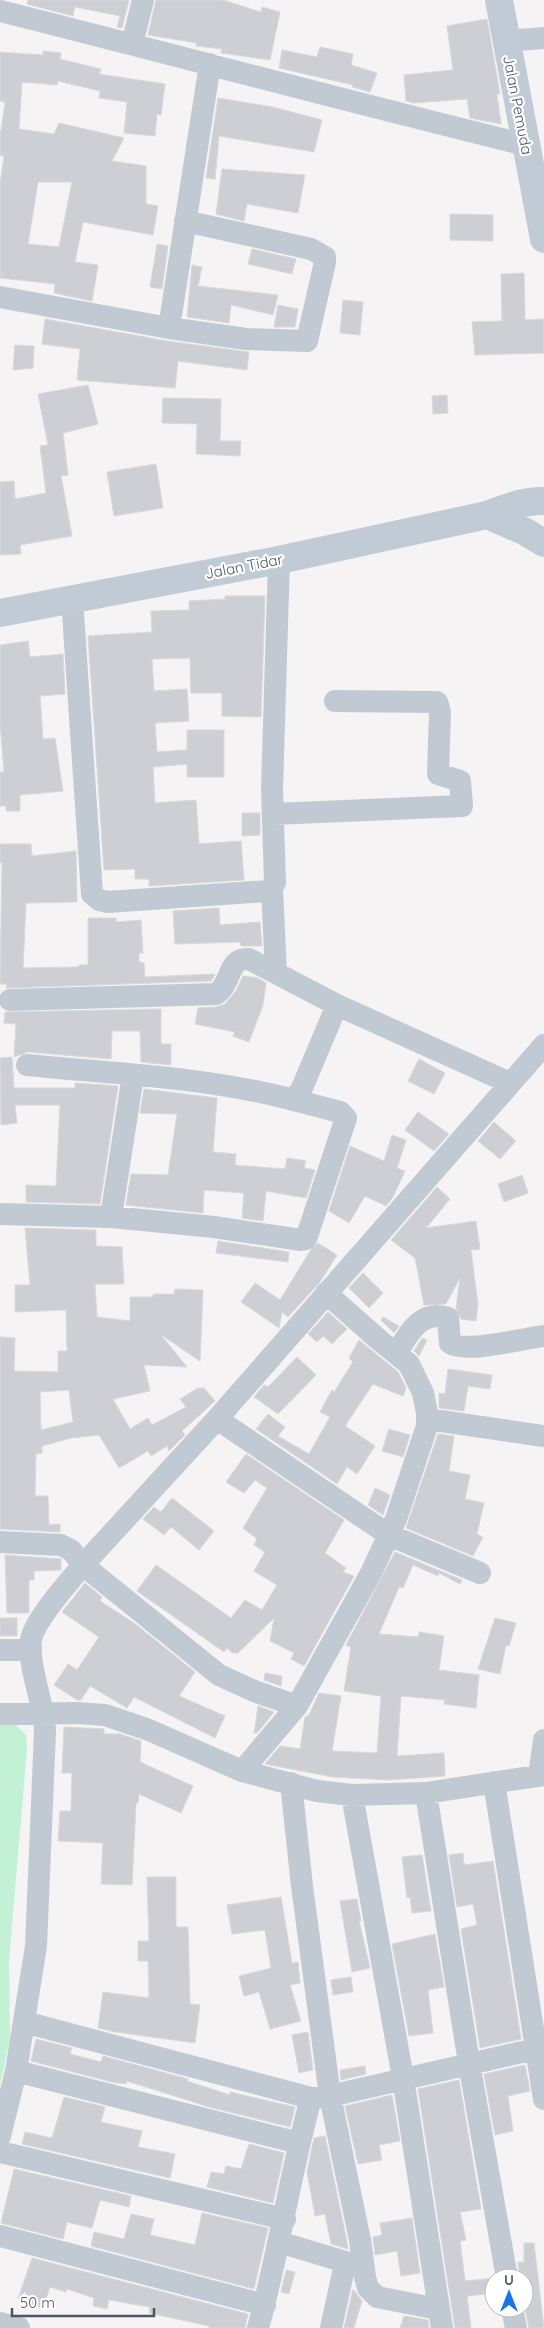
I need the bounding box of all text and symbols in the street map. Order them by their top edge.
street label: Jalan Pemuda [499,54,537,156]
street label: Jalan Tidar [203,549,285,583]
north arrow [484,2268,534,2318]
text: U [504,2271,514,2289]
scale bar [12,2286,155,2318]
text: 50 m [20,2293,55,2312]

